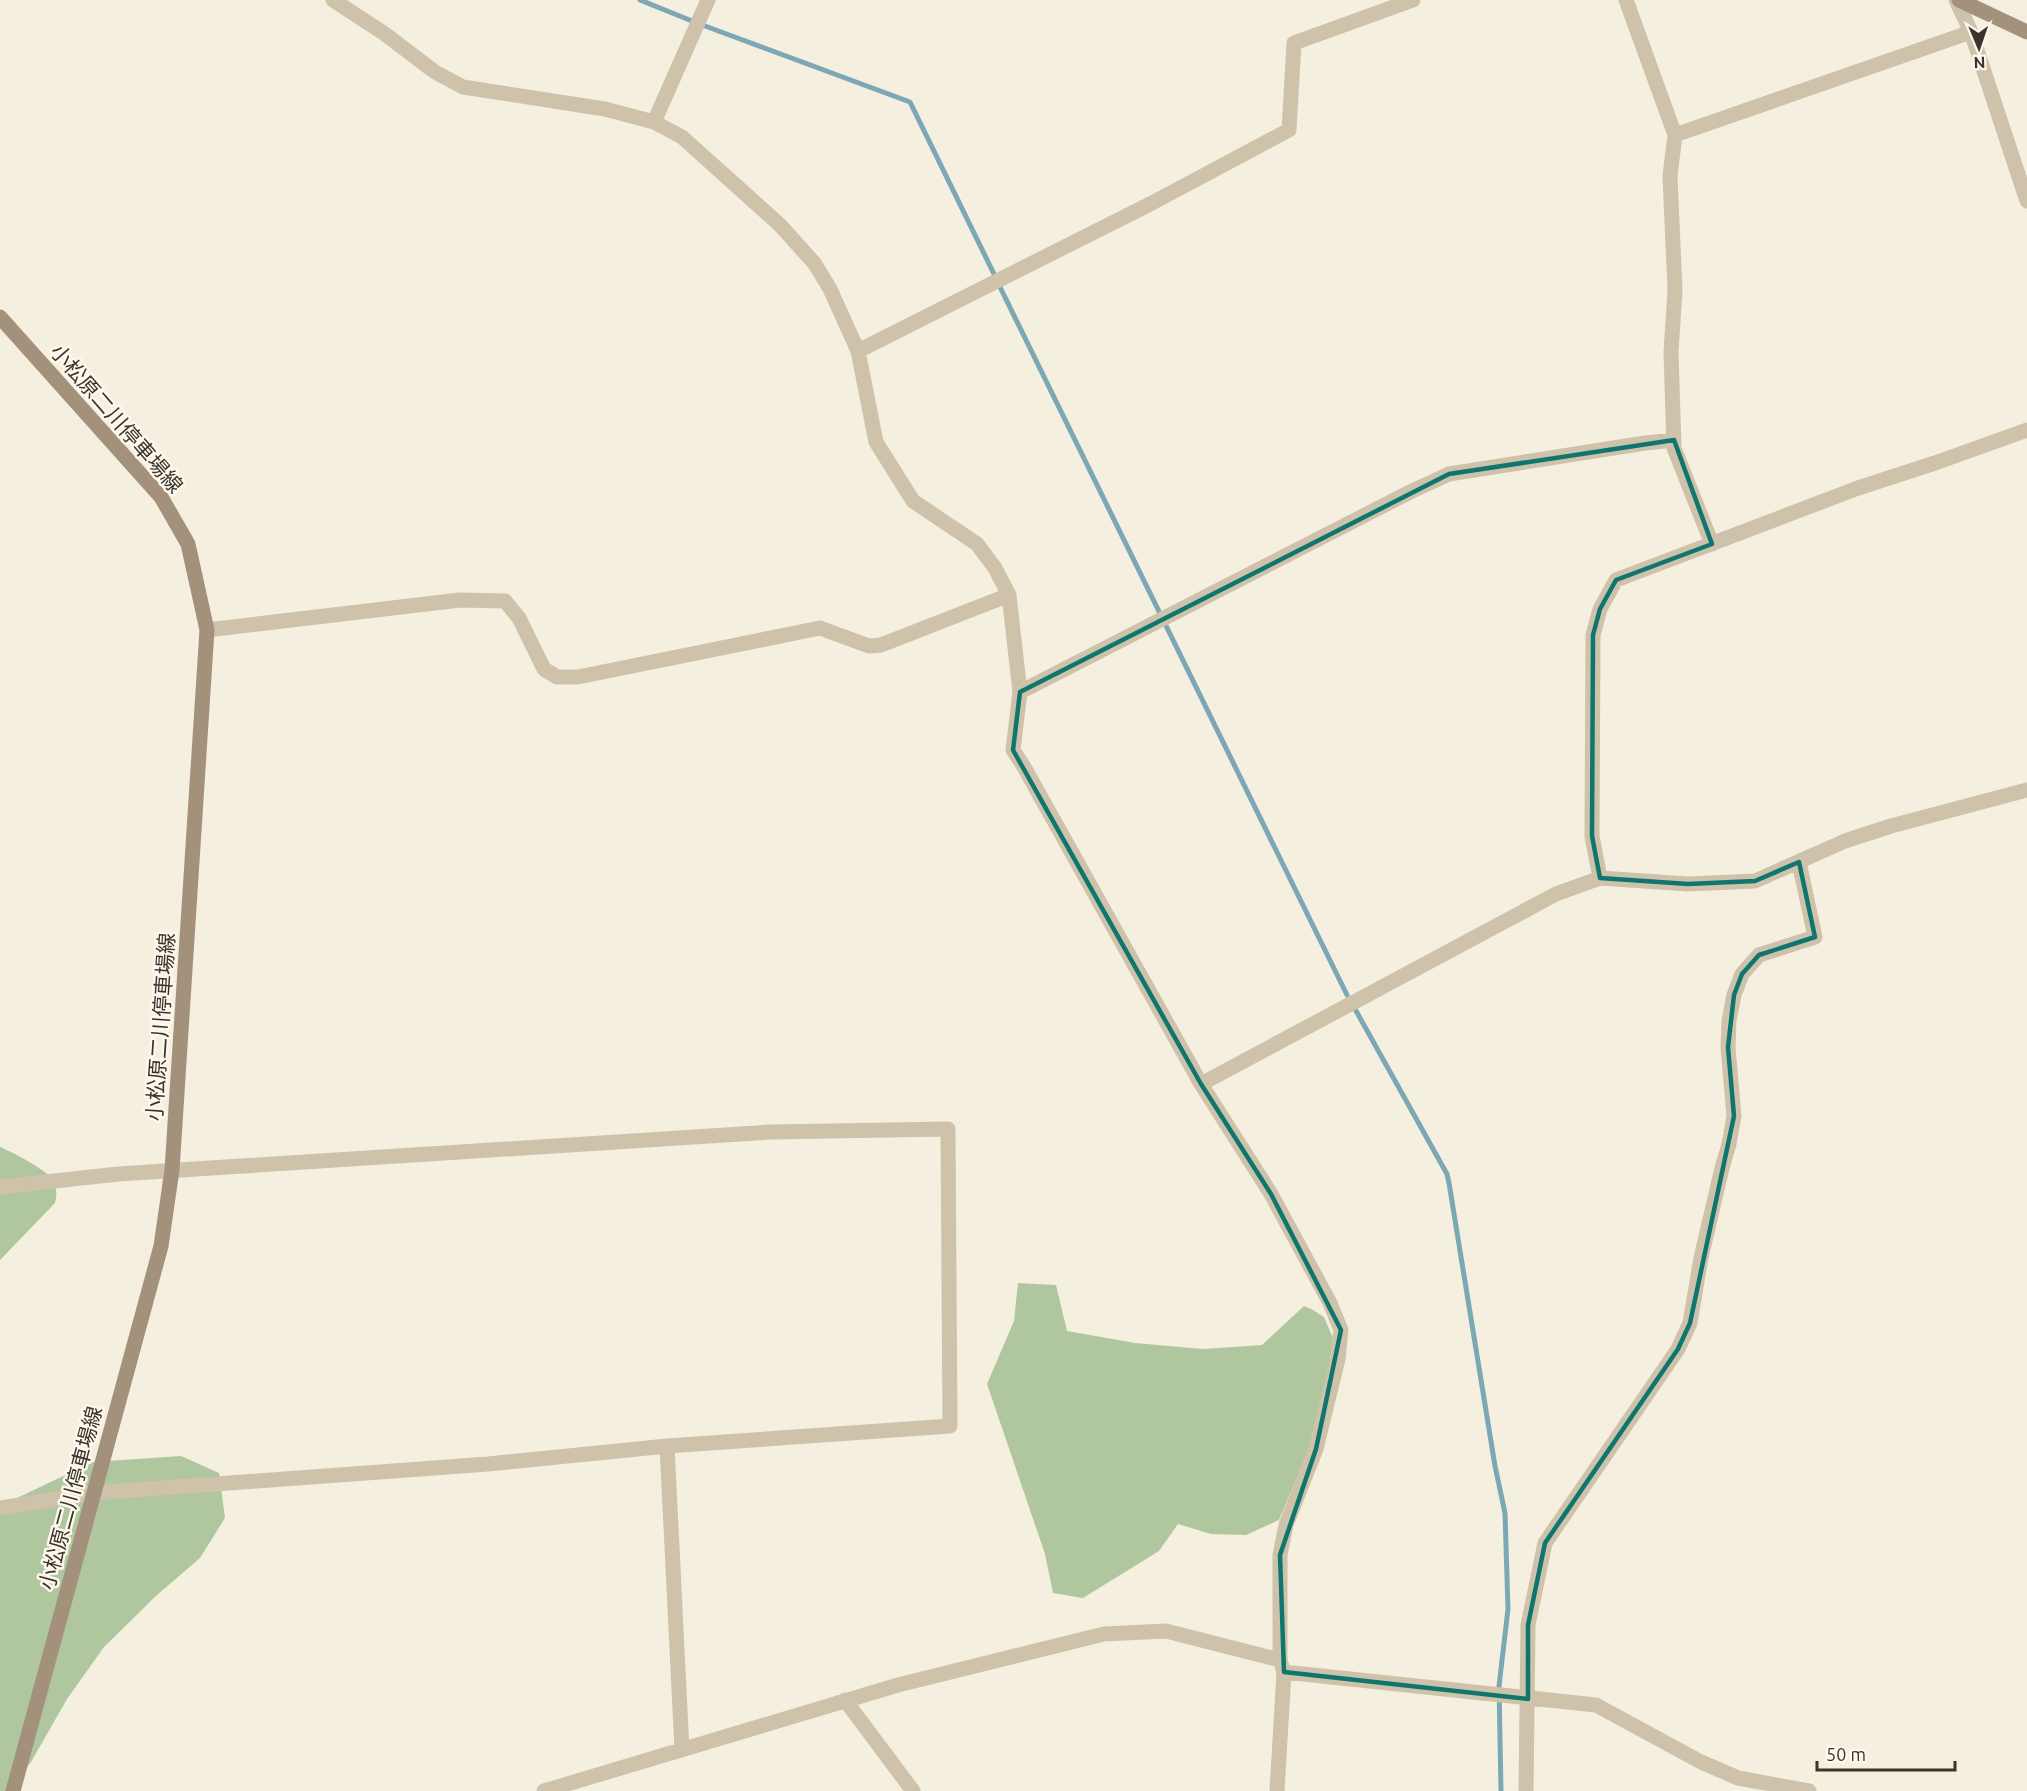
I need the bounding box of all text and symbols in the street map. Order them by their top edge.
north arrow [1949,18,2009,78]
text: N [1973,54,1986,72]
street label: 小松原二川停車場線 [46,339,188,497]
street label: 小松原二川停車場線 [141,932,179,1122]
street label: 小松原二川停車場線 [34,1404,106,1592]
scale bar [1817,1734,1955,1772]
text: 50 m [1826,1744,1866,1764]

